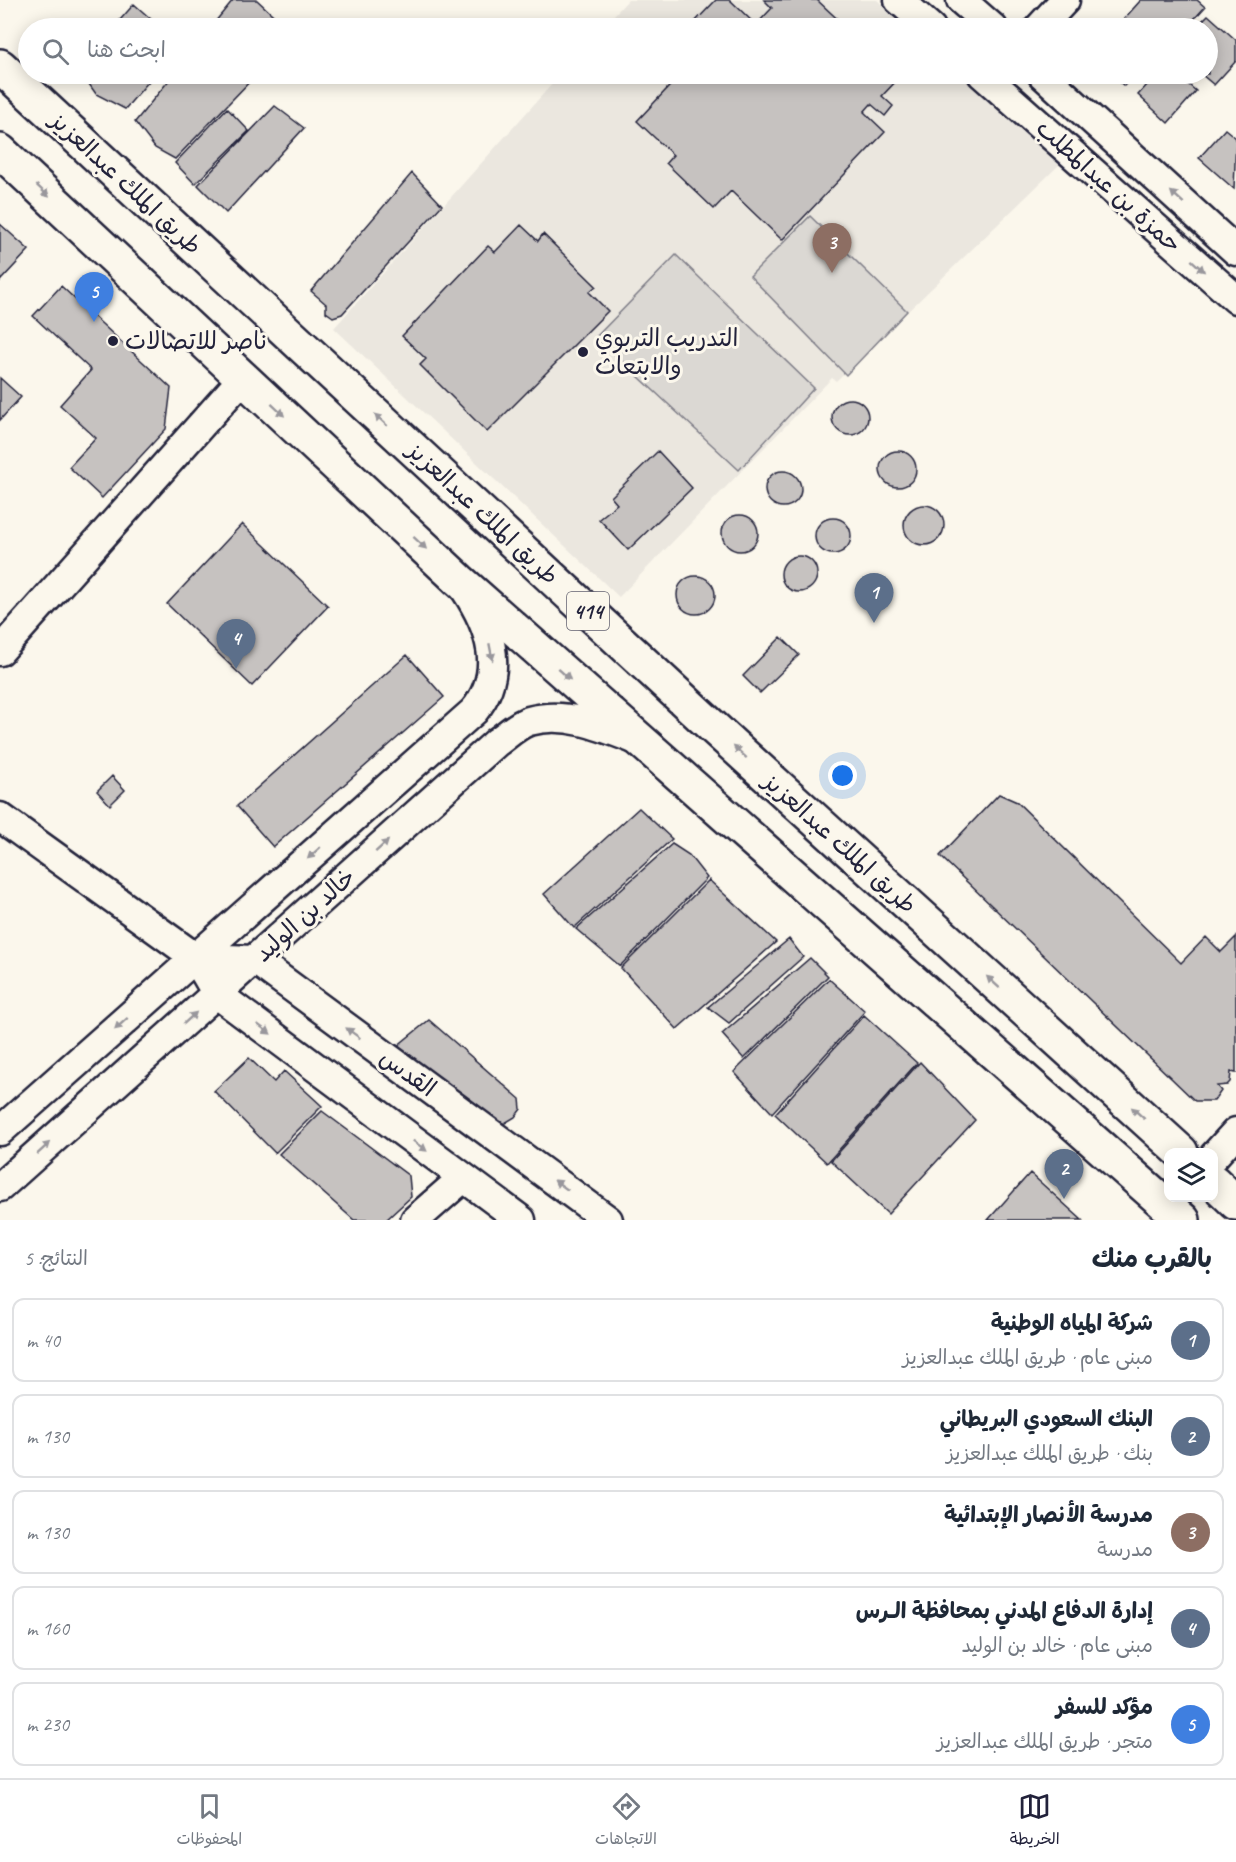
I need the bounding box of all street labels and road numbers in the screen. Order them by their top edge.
street label: طريق الملك عبدالعزيز [43,104,208,261]
street label: حمزة بن عبدالمطلب [1030,113,1188,259]
street label: طريق الملك عبدالعزيز [400,434,565,591]
road number: 414 [567,592,609,630]
street label: طريق الملك عبدالعزيز [756,765,923,920]
street label: خالد بن الوليد [248,862,362,969]
street label: القدس [374,1042,442,1104]

